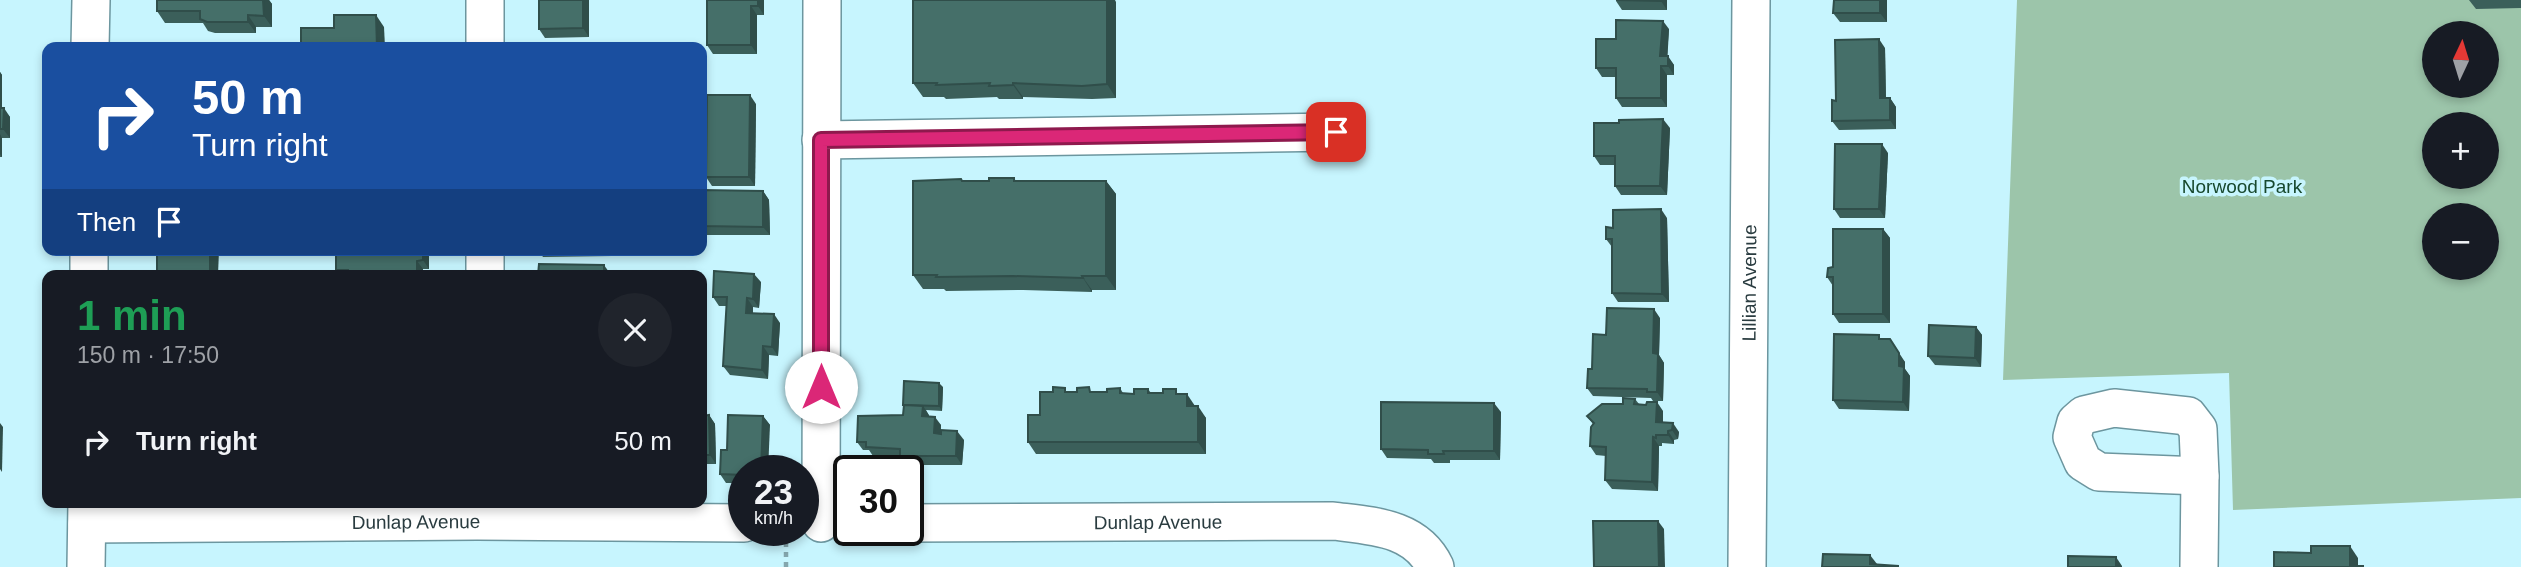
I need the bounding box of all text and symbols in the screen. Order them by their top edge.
north arrow [2422,21,2499,98]
map controls [2422,21,2499,280]
icon: right [77,70,168,161]
text: 50 m [192,70,304,124]
pin [1306,102,1366,162]
button: + [2422,112,2499,189]
icon: arrive [1317,113,1355,151]
text: Turn right [192,127,328,163]
park label: Norwood Park [2182,176,2303,197]
icon: arrive [150,203,188,241]
button: − [2422,203,2499,280]
text: Then [77,207,136,237]
street label: Lillian Avenue [1739,224,1760,342]
text: 1 min [77,292,187,339]
button: close [598,293,672,367]
text: 150 m · 17:50 [77,342,219,368]
position arrow [784,350,858,424]
icon: right [77,423,115,461]
text: Turn right [136,426,257,456]
text: 50 m [614,426,672,456]
speed limit sign: 30 [833,455,924,546]
text: 23 [754,472,793,511]
text: km/h [754,508,793,528]
street label: Dunlap Avenue [352,511,480,533]
street label: Dunlap Avenue [1094,512,1222,533]

